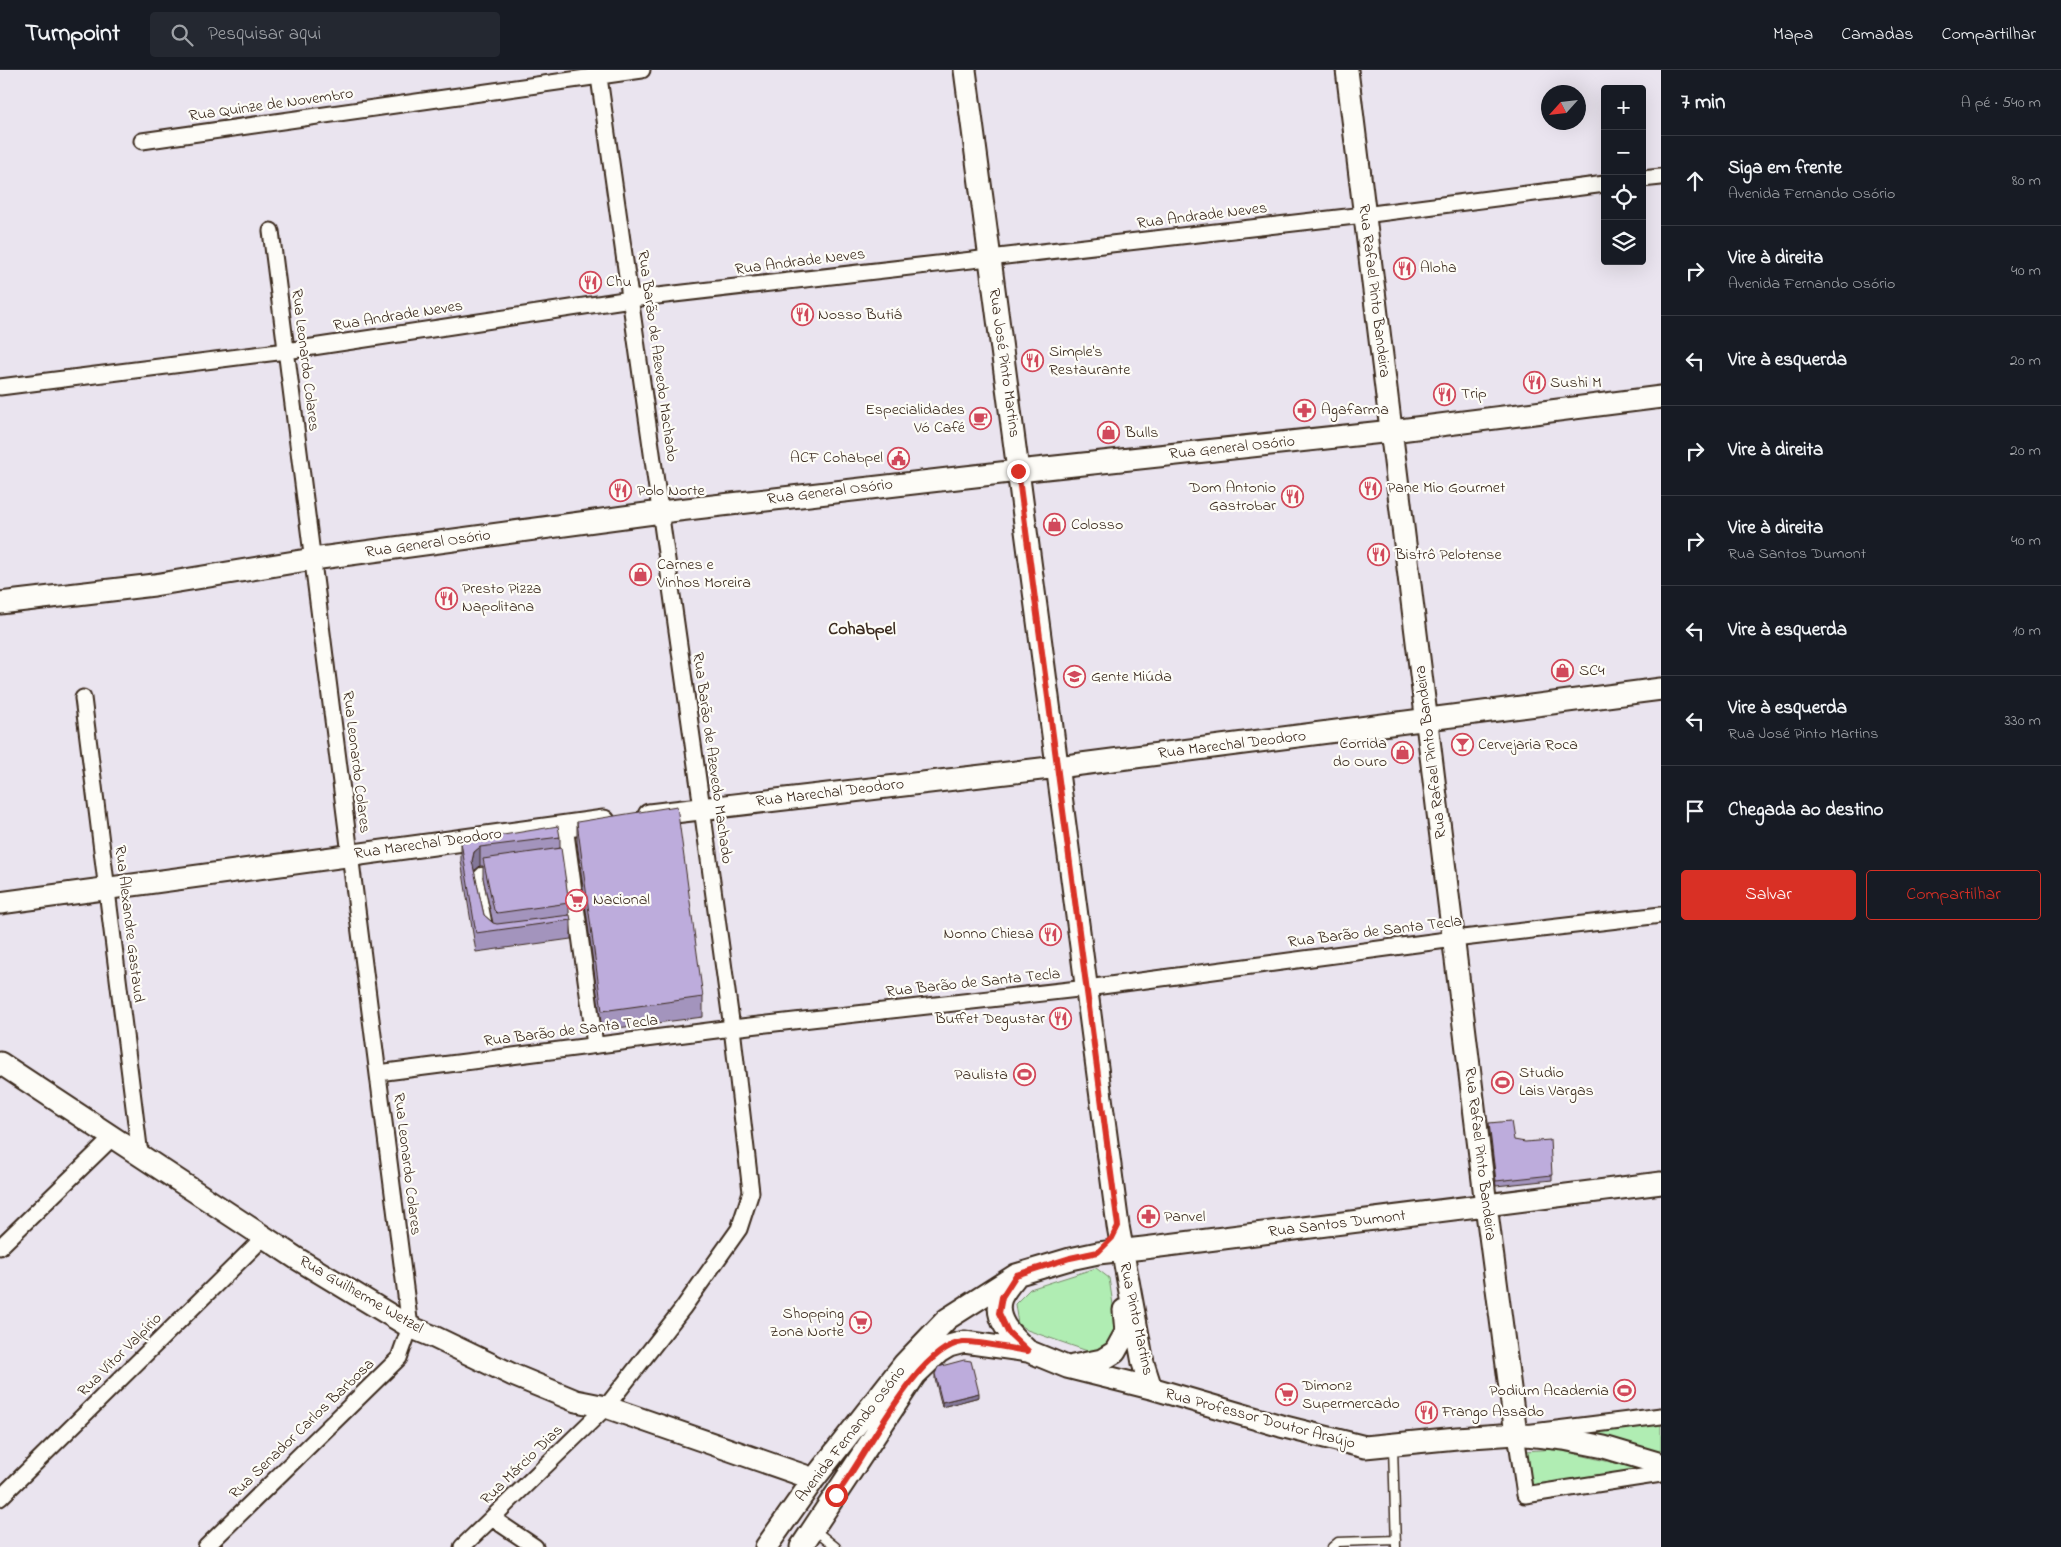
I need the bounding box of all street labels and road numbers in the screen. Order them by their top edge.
street label: Rua Quinze de Novembro [187,82,355,128]
street label: Rua Andrade Neves [1136,196,1268,236]
street label: Rua Rafael Pinto Bandeira [1351,203,1397,379]
street label: Rua Andrade Neves [734,242,866,282]
street label: Rua Barão de Azevedo Machado [630,249,684,463]
street label: Rua José Pinto Martins [982,287,1026,439]
street label: Rua Leonardo Colares [284,288,326,432]
street label: Rua Andrade Neves [331,294,465,338]
street label: Rua General Osório [1168,429,1296,467]
street label: Rua General Osório [766,472,894,512]
street label: Rua General Osório [364,523,492,565]
street label: Rua Barão de Azevedo Machado [685,651,739,865]
street label: Rua Rafael Pinto Bandeira [1408,664,1454,840]
street label: Rua Leonardo Colares [335,690,377,834]
street label: Rua Marechal Deodoro [1157,724,1307,766]
street label: Rua Marechal Deodoro [755,772,905,814]
street label: Rua Marechal Deodoro [353,822,503,866]
street label: Rua Alexandre Gastaud [107,844,151,1004]
street label: Rua Barão de Santa Tecla [1287,909,1463,955]
street label: Rua Barão de Santa Tecla [885,962,1061,1004]
street label: Rua Barão de Santa Tecla [483,1008,659,1054]
street label: Rua Rafael Pinto Bandeira [1457,1066,1503,1242]
street label: Rua Leonardo Colares [386,1092,428,1236]
street label: Rua Santos Dumont [1267,1204,1408,1244]
street label: Rua Guilherme Wetzel [294,1250,428,1341]
street label: Rua Pinto Martins [1112,1260,1160,1378]
street label: Rua Vítor Valpírio [72,1307,168,1403]
street label: Rua Senador Carlos Barbosa [224,1353,380,1505]
street label: Avenida Fernando Osório [790,1361,912,1507]
street label: Rua Professor Doutor Araújo [1162,1382,1358,1456]
street label: Rua Márcio Dias [475,1419,569,1511]

